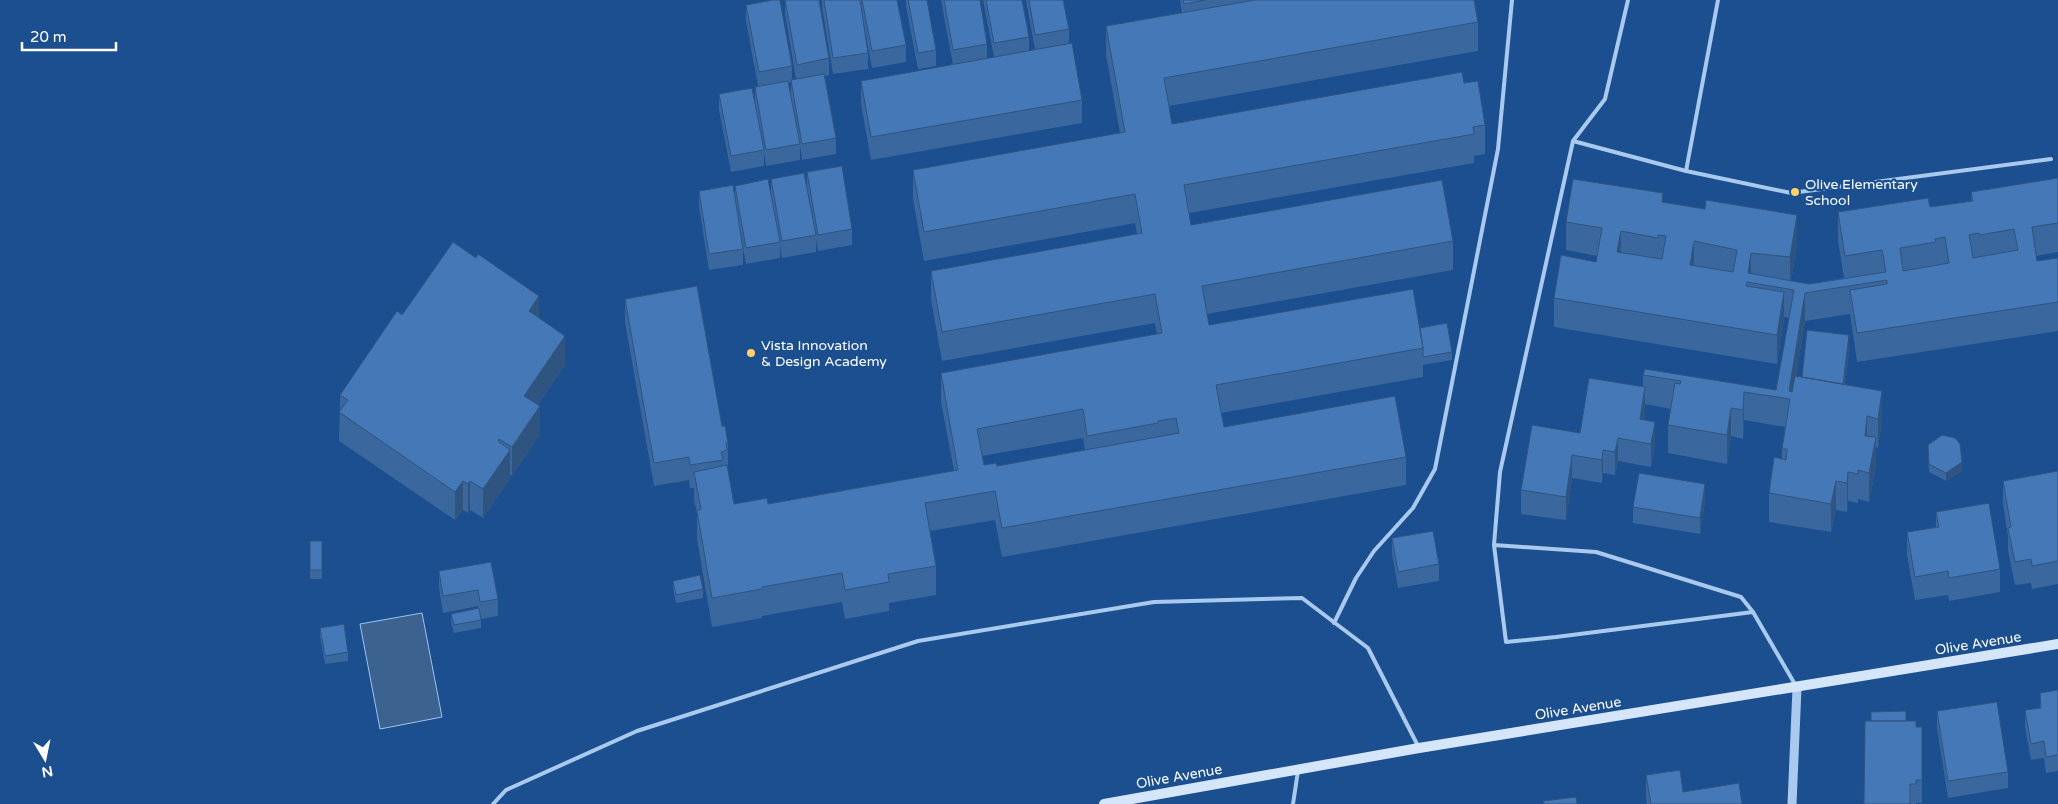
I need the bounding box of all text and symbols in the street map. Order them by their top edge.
scale bar [22,20,116,52]
text: 20 m [30,28,67,46]
place label: Olive Elementary School [1805,176,1918,209]
marker: Olive Elementary School [1789,186,1801,198]
place label: Vista Innovation & Design Academy [761,337,887,370]
marker: Vista Innovation & Design Academy [745,347,757,359]
street label: Olive Avenue [1934,628,2023,659]
street label: Olive Avenue [1534,693,1623,724]
north arrow [20,734,70,784]
street label: Olive Avenue [1135,761,1224,792]
text: N [40,762,54,781]

